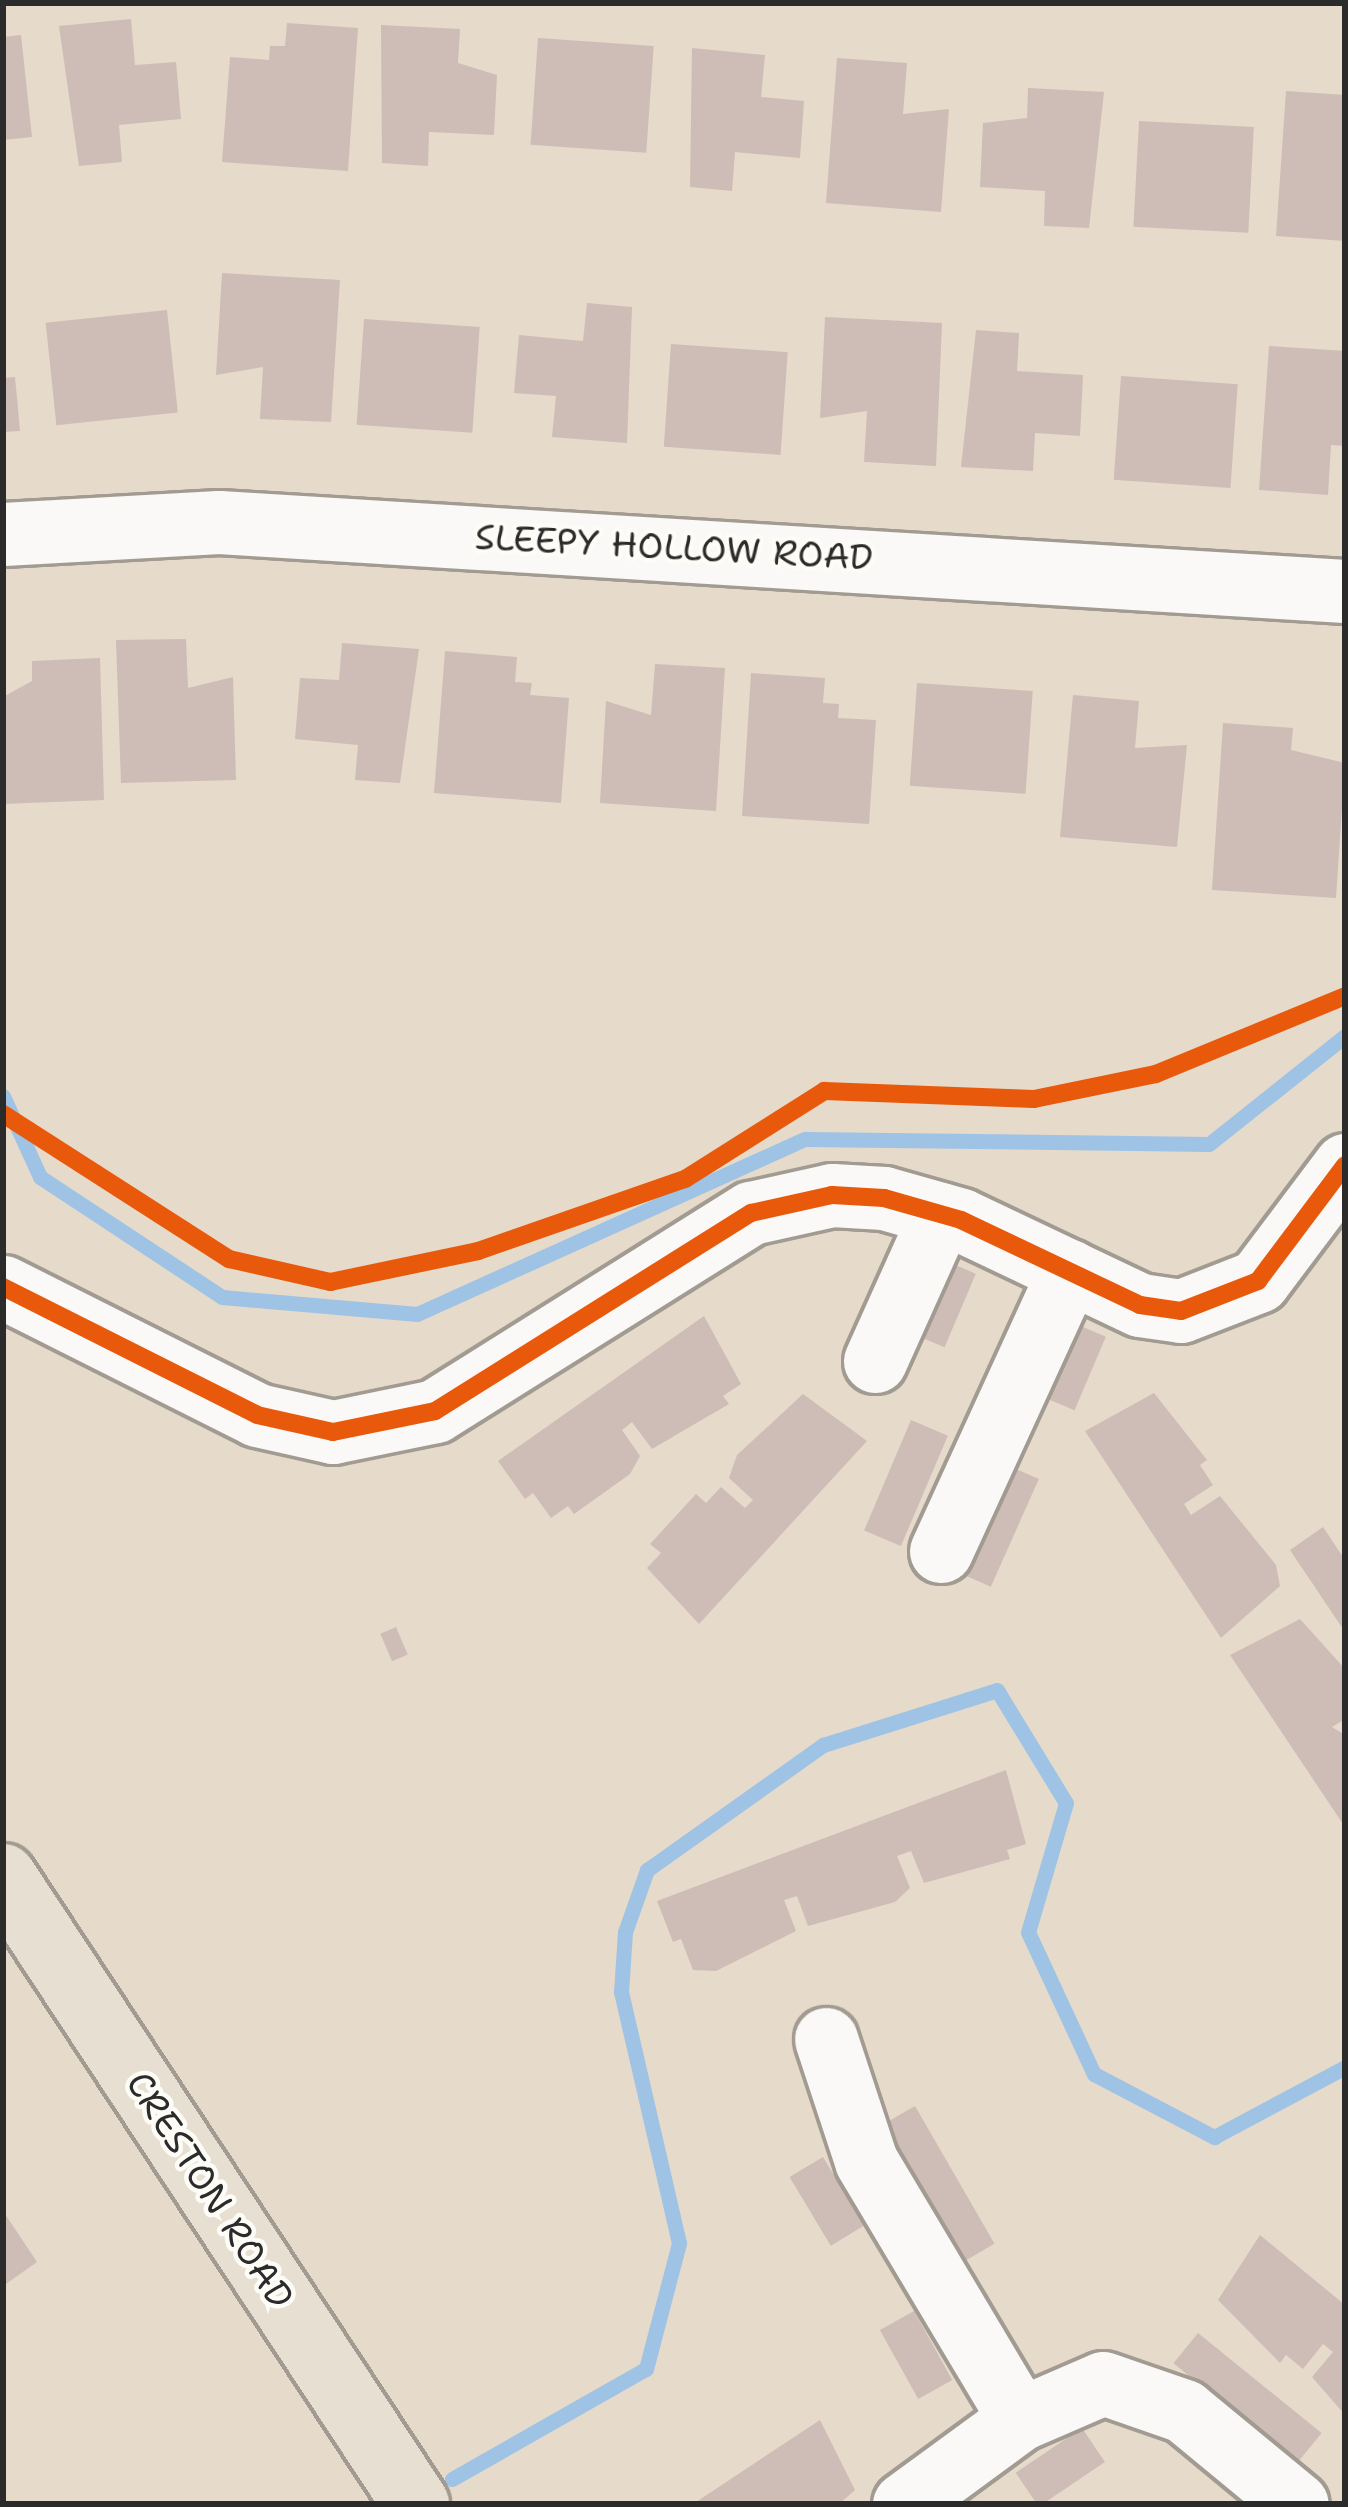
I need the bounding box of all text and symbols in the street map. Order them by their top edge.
street label: SLEEPY HOLLOW ROAD [474,515,874,579]
street label: CRESTON ROAD [117,2064,303,2316]

